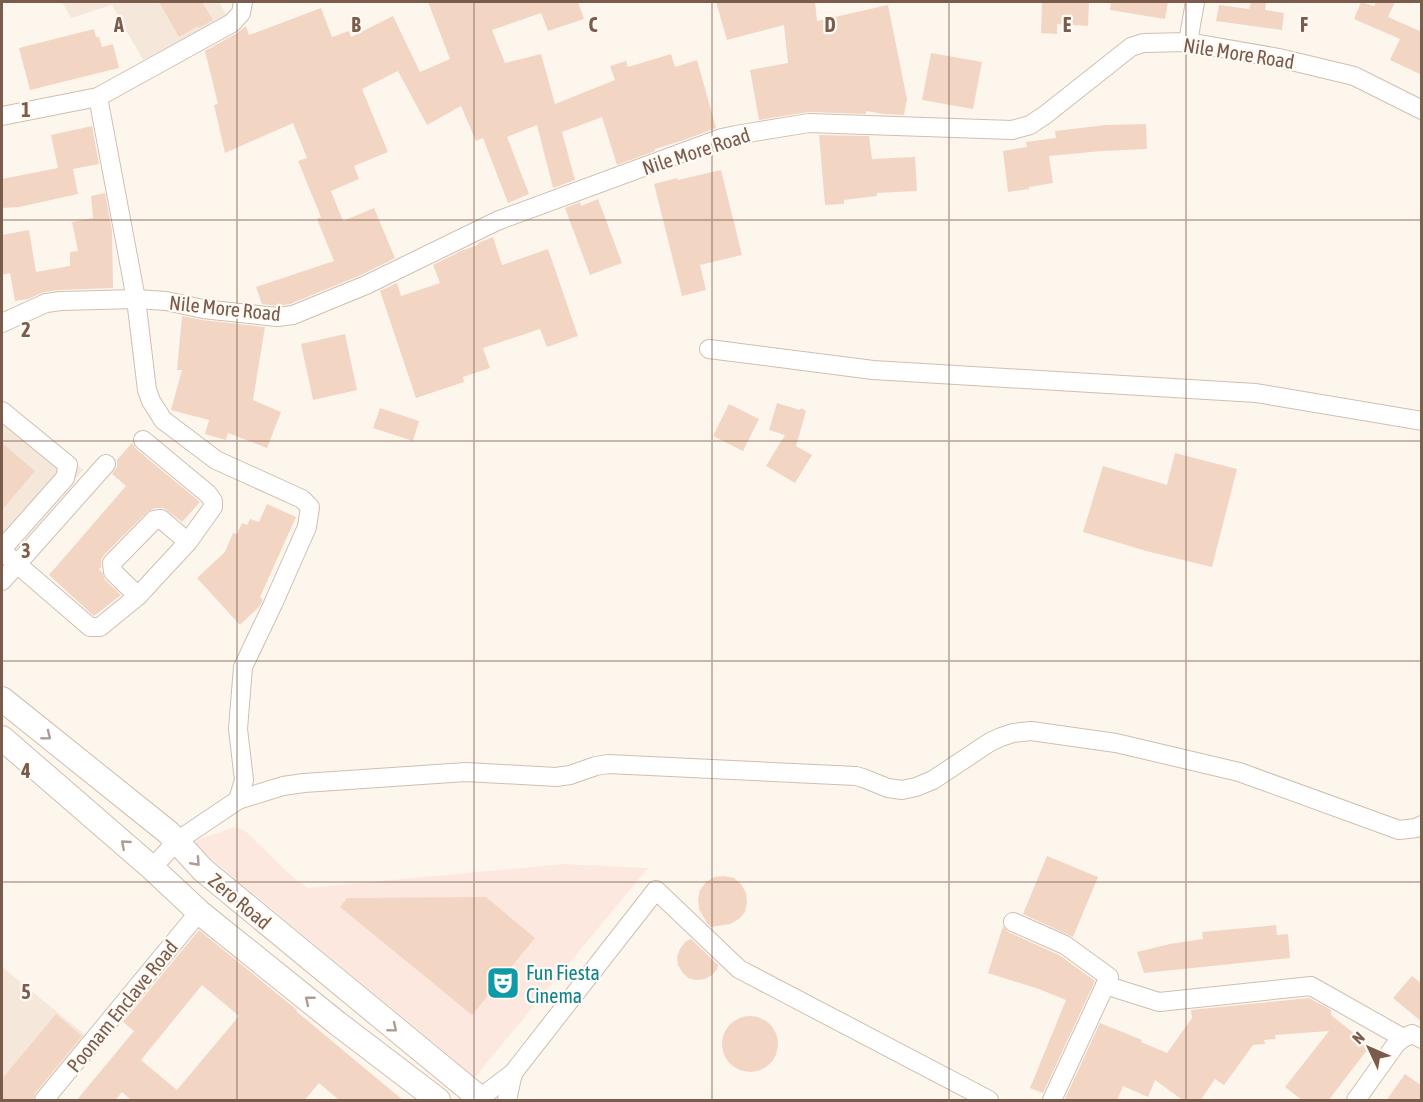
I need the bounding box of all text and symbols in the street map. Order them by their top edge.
text: A [113,13,124,36]
text: B [351,13,361,36]
text: C [589,13,598,36]
text: D [824,13,836,36]
text: E [1063,13,1072,36]
text: F [1300,13,1308,36]
street label: Nile More Road [1182,33,1296,73]
text: 1 [21,98,31,121]
street label: Nile More Road [639,123,753,179]
street label: Nile More Road [168,291,282,325]
text: 2 [21,318,31,341]
text: 3 [21,539,31,562]
one-way arrow [40,728,51,739]
text: 4 [20,759,31,782]
one-way arrow [121,841,132,852]
one-way arrow [189,855,200,866]
street label: Zero Road [204,868,276,934]
street label: Poonam Enclave Road [62,935,182,1077]
place label: Fun Fiesta Cinema [526,961,600,1007]
theatre icon: Fun Fiesta Cinema [485,965,521,1001]
text: 5 [21,980,31,1003]
one-way arrow [305,997,316,1008]
north arrow [1339,1018,1399,1078]
one-way arrow [386,1020,397,1031]
text: N [1348,1028,1368,1047]

